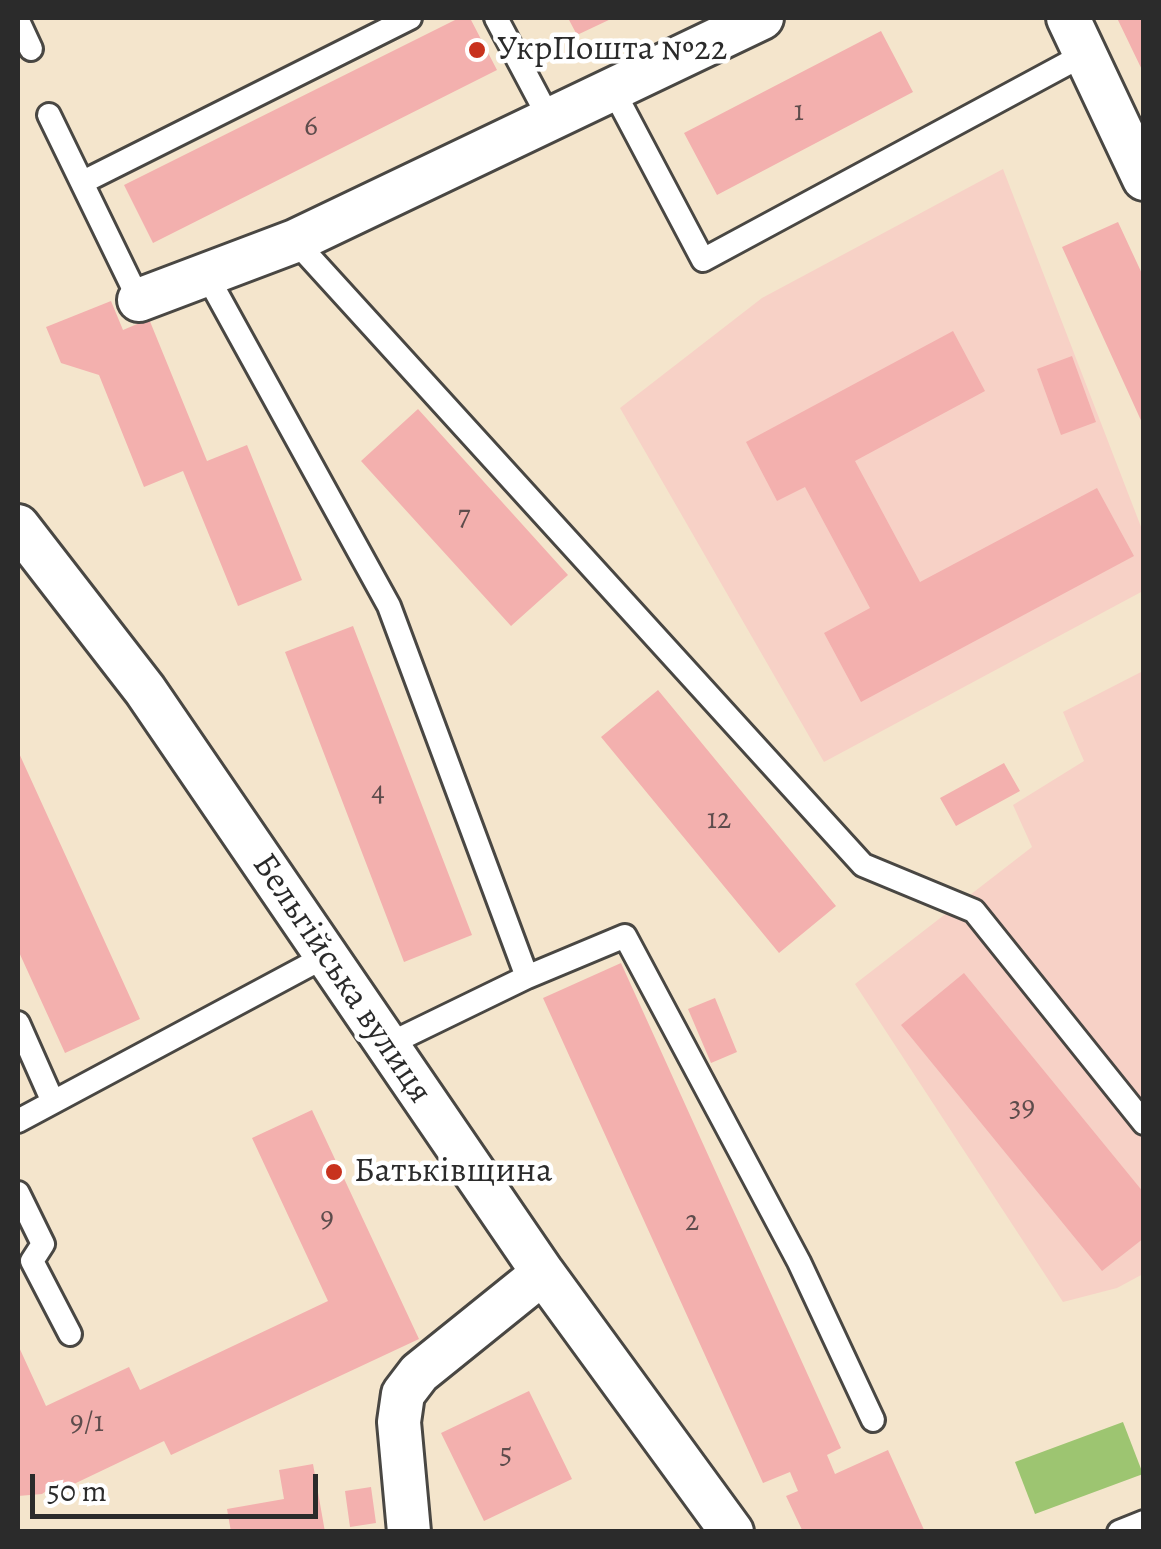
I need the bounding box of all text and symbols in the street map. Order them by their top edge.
place label: УкрПошта №22 [497,29,727,71]
marker: УкрПошта №22 [466,39,488,61]
house number: 1 [794,95,804,131]
house number: 6 [304,110,318,146]
house number: 7 [458,500,470,536]
house number: 4 [371,776,385,812]
house number: 12 [707,803,731,839]
street label: Бельгійська вулиця [242,846,440,1112]
house number: 39 [1009,1091,1035,1127]
place label: Батьківщина [354,1151,552,1193]
marker: Батьківщина [323,1161,345,1183]
house number: 9 [320,1202,334,1238]
house number: 2 [685,1205,699,1241]
house number: 9/1 [70,1406,104,1442]
house number: 5 [500,1438,512,1474]
scale bar [35,1454,322,1516]
text: 50 m [47,1471,107,1511]

